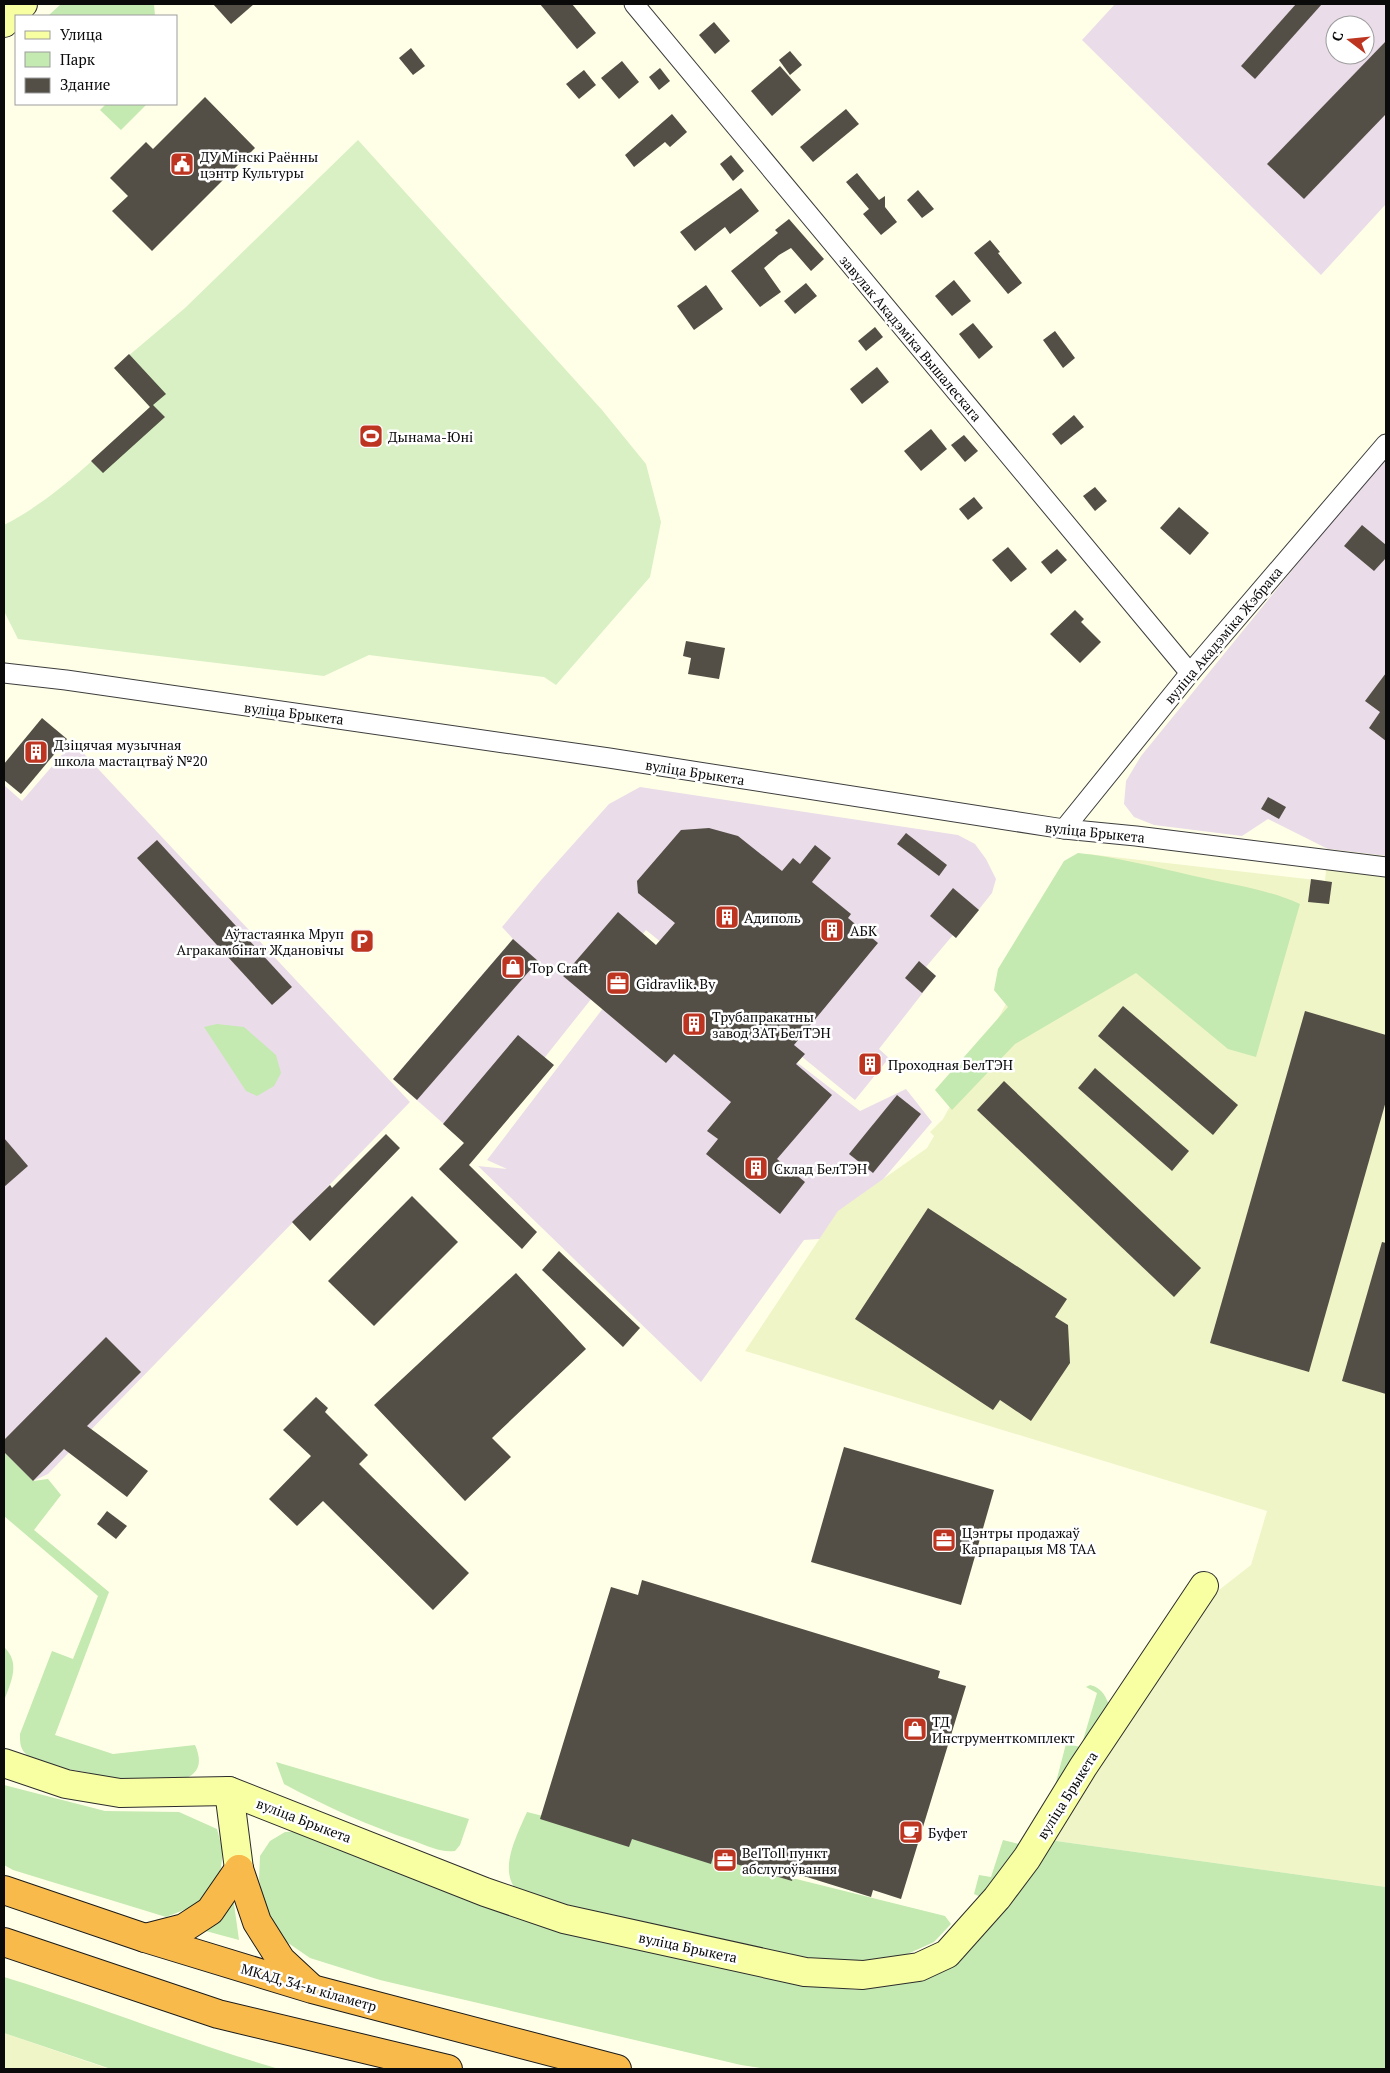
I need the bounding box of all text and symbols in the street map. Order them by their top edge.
legend [15,15,178,105]
north arrow [1325,15,1375,65]
text: Улица [60,24,103,44]
text: С [1327,29,1347,43]
text: Парк [60,49,96,69]
text: Здание [60,74,110,94]
place label: ДУ Мінскі Раённы цэнтр Культуры [200,147,318,182]
public building icon: ДУ Мінскі Раённы цэнтр Культуры [169,151,195,177]
street label: завулак Акадэміка Вышалескага [836,251,986,425]
sports icon: Дынама-Юні [358,423,384,449]
place label: Дынама-Юні [388,427,473,446]
street label: вуліца Акадэміка Жэбрака [1160,562,1286,708]
street label: вуліца Брыкета [243,697,345,729]
place label: Дзіцячая музычная школа мастацтваў №20 [54,735,207,770]
building icon: Дзіцячая музычная школа мастацтваў №20 [23,739,49,765]
street label: вуліца Брыкета [644,755,746,789]
street label: вуліца Брыкета [1044,817,1146,847]
building icon: Адиполь [714,904,740,930]
place label: Адиполь [744,908,801,927]
building icon: АБК [819,917,845,943]
place label: АБК [850,921,878,940]
place label: Аўтастаянка Мруп Агракамбінат Ждановічы [177,924,344,959]
parking icon: Аўтастаянка Мруп Агракамбінат Ждановічы [349,928,375,954]
shop icon: Top Craft [500,954,526,980]
place label: Top Craft [530,958,589,977]
office icon: Gidravlik. By [605,970,631,996]
place label: Gidravlik. By [636,974,716,993]
place label: Трубапракатны завод ЗАТ БелТЭН [712,1007,831,1042]
building icon: Трубапракатны завод ЗАТ БелТЭН [681,1011,707,1037]
building icon: Проходная БелТЭН [857,1051,883,1077]
place label: Проходная БелТЭН [888,1055,1013,1074]
building icon: Склад БелТЭН [743,1155,769,1181]
place label: Склад БелТЭН [774,1159,867,1178]
place label: Цэнтры продажаў Карпарацыя М8 ТАА [962,1523,1097,1558]
office icon: Цэнтры продажаў Карпарацыя М8 ТАА [931,1527,957,1553]
place label: ТД Инструменткомплект [932,1712,1075,1747]
shop icon: ТД Инструменткомплект [902,1716,928,1742]
street label: вуліца Брыкета [1032,1747,1102,1843]
street label: вуліца Брыкета [254,1793,354,1847]
cafe icon: Буфет [898,1819,924,1845]
place label: Буфет [928,1823,967,1842]
place label: BelToll пункт абслугоўвання [742,1843,837,1878]
office icon: BelToll пункт абслугоўвання [712,1847,738,1873]
street label: вуліца Брыкета [637,1927,739,1967]
street label: МКАД, 34-ы кіламетр [239,1959,379,2015]

